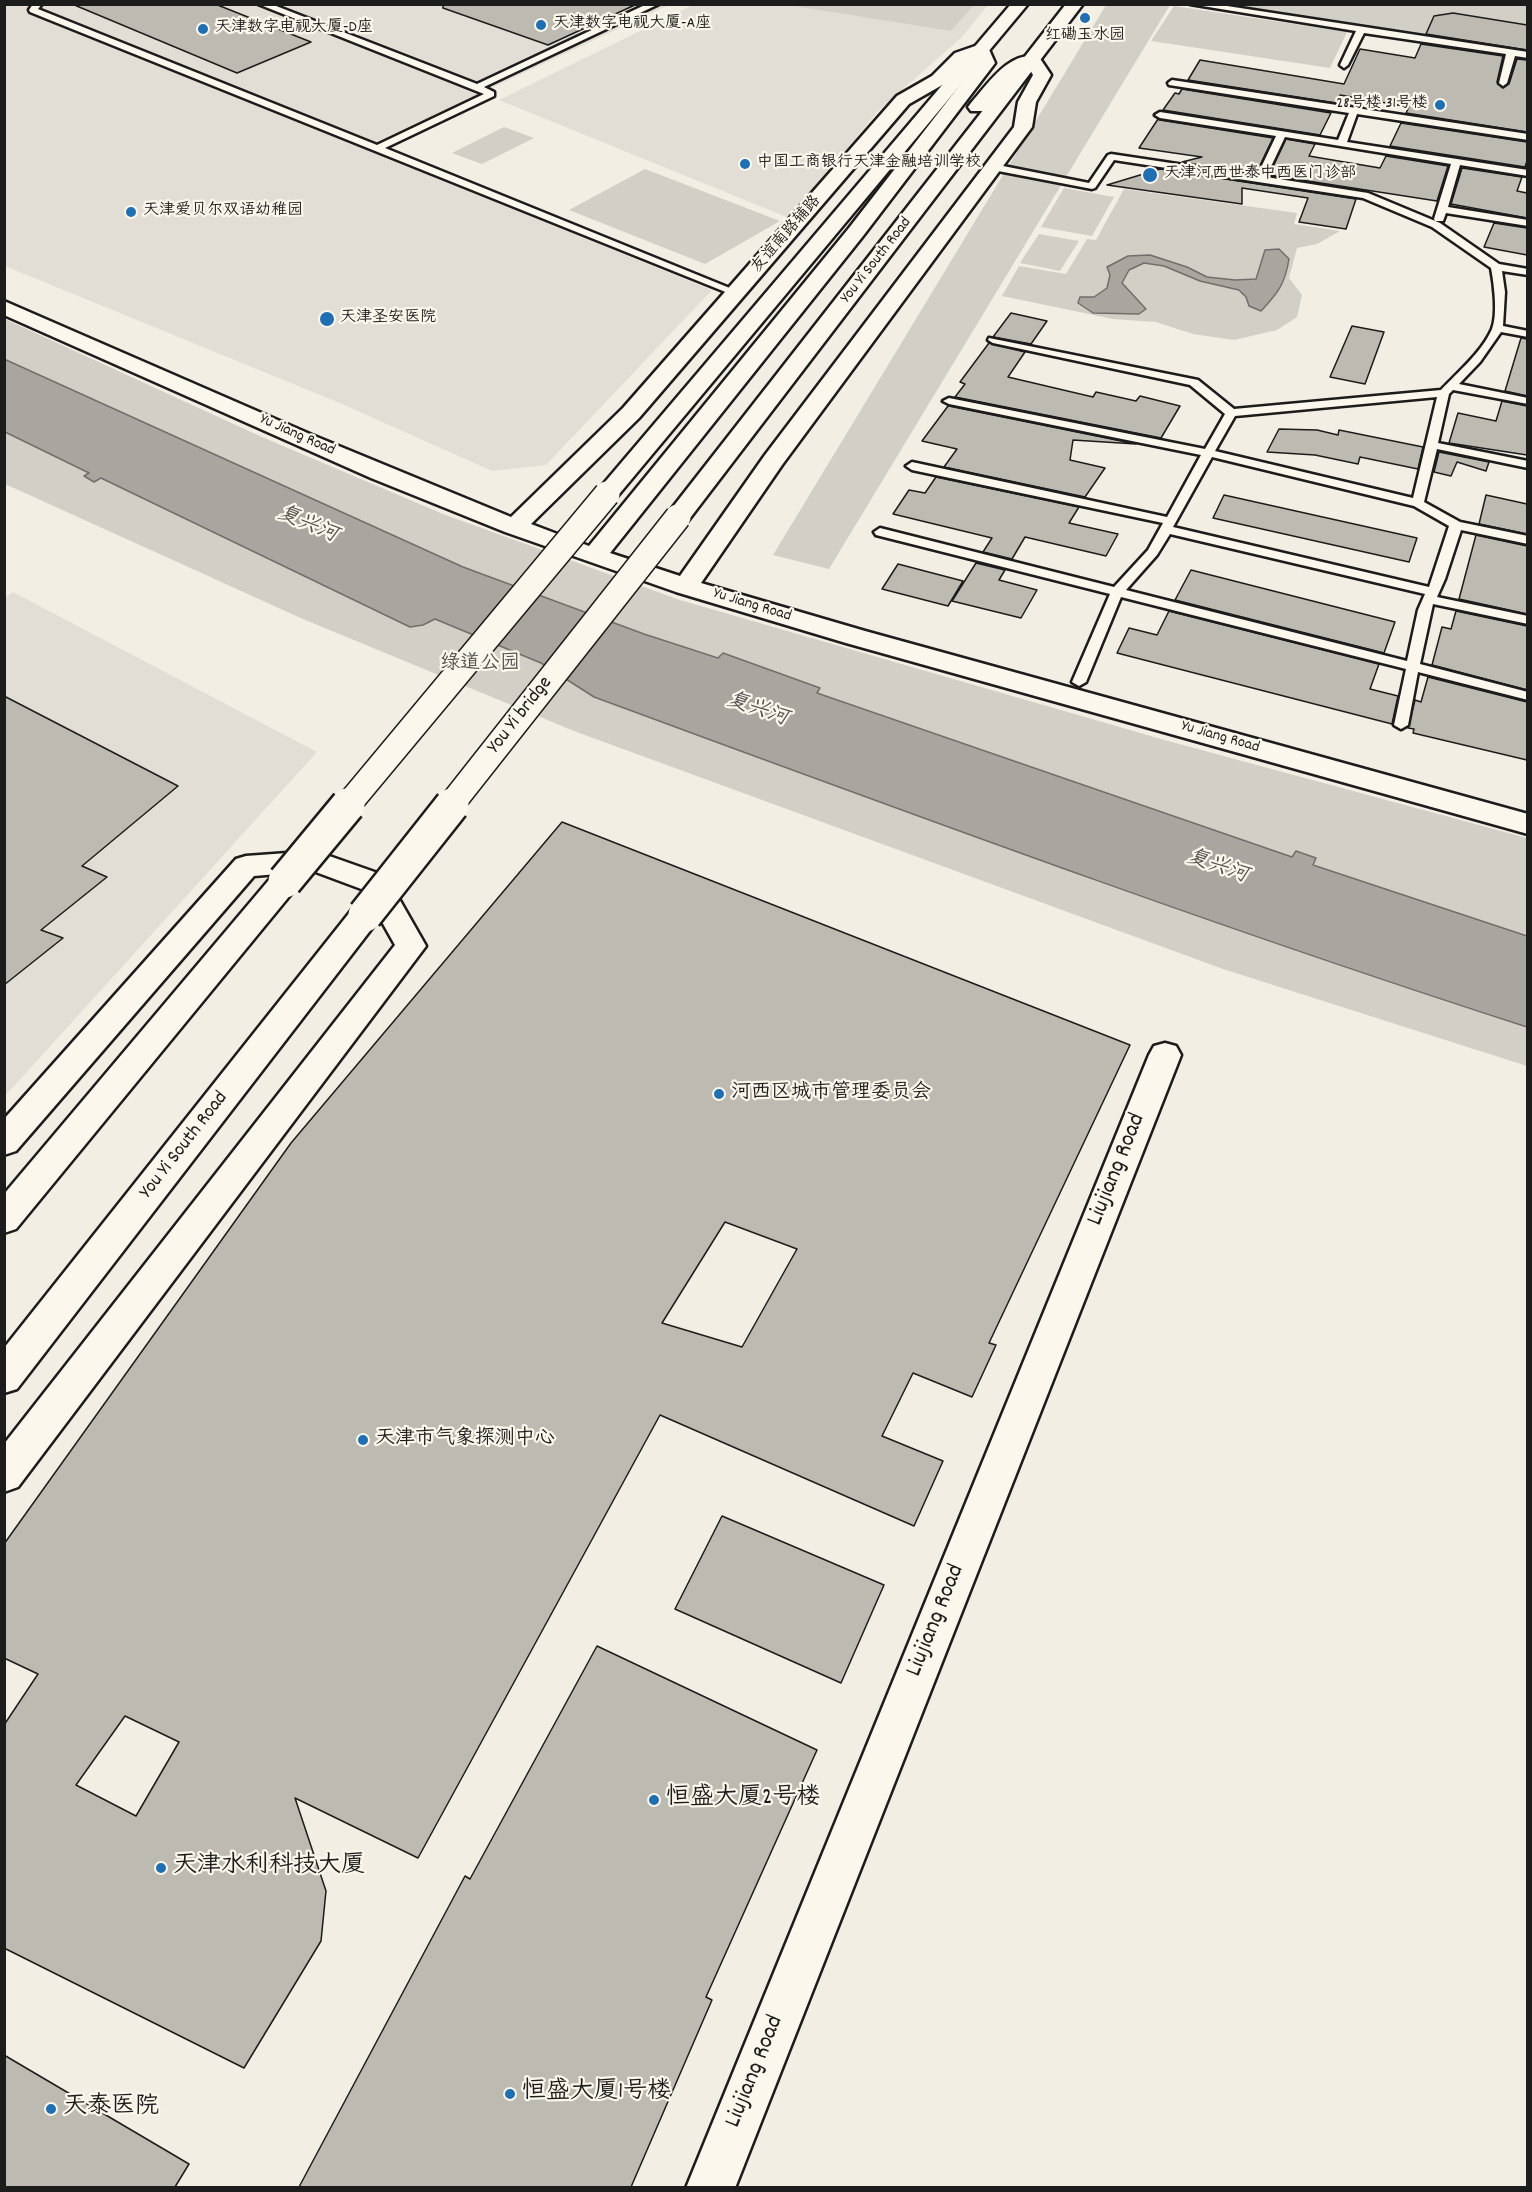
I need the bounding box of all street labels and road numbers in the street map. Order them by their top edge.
street label: 友谊南路辅路 [748,192,826,278]
street label: You Yi South Road [837,214,917,308]
street label: Yu Jiang Road [256,411,338,461]
street label: Yu Jiang Road [711,585,793,627]
street label: You Yi bridge [483,672,559,760]
street label: Yu Jiang Road [1179,718,1261,758]
street label: You Yi South Road [136,1087,234,1205]
street label: Liujiang Road [1082,1110,1154,1230]
street label: Liujiang Road [901,1561,973,1681]
street label: Liujiang Road [720,2012,792,2132]

